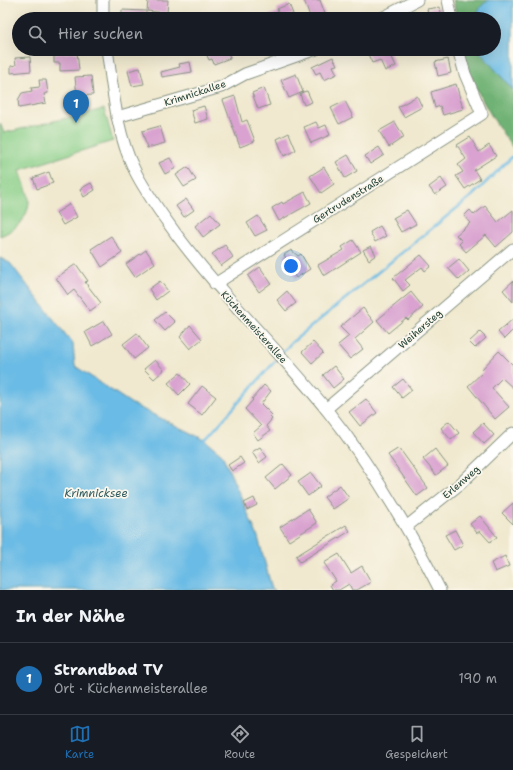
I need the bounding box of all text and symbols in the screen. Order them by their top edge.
search box [12,12,501,56]
icon: search [26,23,48,45]
text: Hier suchen [58,24,143,44]
street label: Krimnickallee [163,77,228,109]
pin: 1 [63,90,89,123]
street label: Gertrudenstraße [310,172,386,226]
your location [281,256,301,276]
street label: Küchenmeisterallee [218,288,290,366]
street label: Weihersteg [395,306,445,352]
street label: Erlenweg [440,462,482,502]
water label: Krimnicksee [64,486,128,501]
text: In der Nähe [16,605,125,627]
text: Strandbad TV [54,660,163,680]
text: 1 [26,670,32,687]
text: 190 m [458,670,497,687]
text: Ort · Küchenmeisterallee [54,680,208,697]
tab: Karte [65,723,94,762]
tab: Route [224,723,255,762]
tab: Gespeichert [385,723,448,762]

